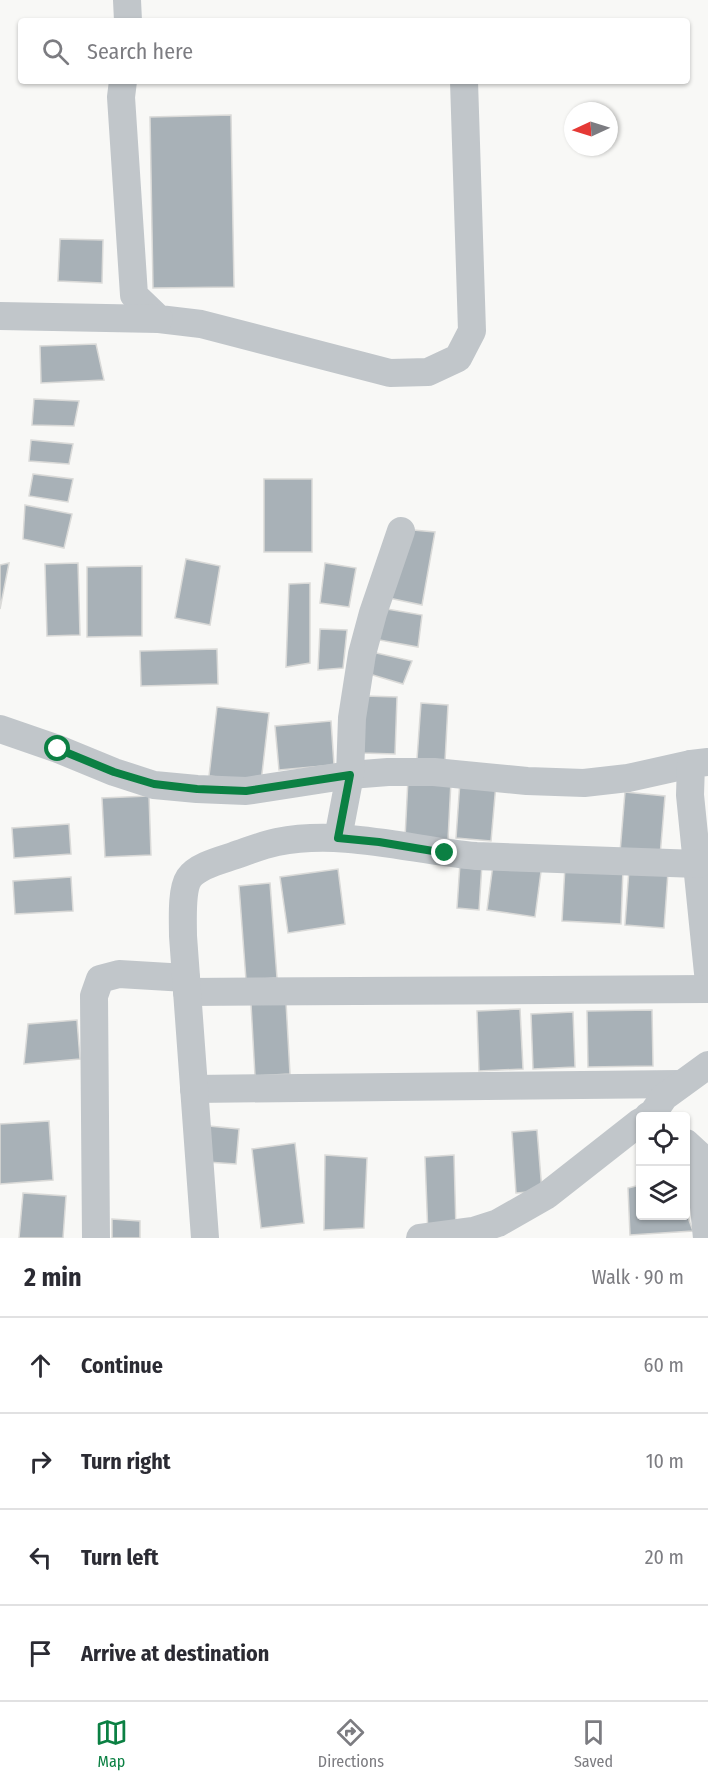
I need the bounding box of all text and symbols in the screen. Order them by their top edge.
search box [18,18,690,84]
icon: search [39,35,72,68]
text: Search here [87,38,193,65]
north arrow [564,102,618,156]
route start [44,735,70,761]
route end [431,839,457,865]
map controls [636,1112,690,1220]
button: locate [636,1112,690,1166]
button: layers [636,1166,690,1220]
text: 2 min [24,1262,82,1293]
text: Walk · 90 m [592,1265,684,1289]
icon: ahead [24,1349,57,1382]
text: Continue [81,1352,163,1379]
text: 60 m [644,1353,684,1377]
icon: right [24,1445,57,1478]
text: Turn right [81,1448,170,1475]
text: 10 m [646,1449,684,1473]
icon: left [24,1541,57,1574]
text: Turn left [81,1544,159,1571]
text: 20 m [645,1545,684,1569]
icon: arrive [24,1637,57,1670]
text: Arrive at destination [81,1640,269,1667]
tab: Map [95,1716,128,1771]
tab: Directions [318,1716,384,1771]
tab: Saved [574,1716,613,1771]

